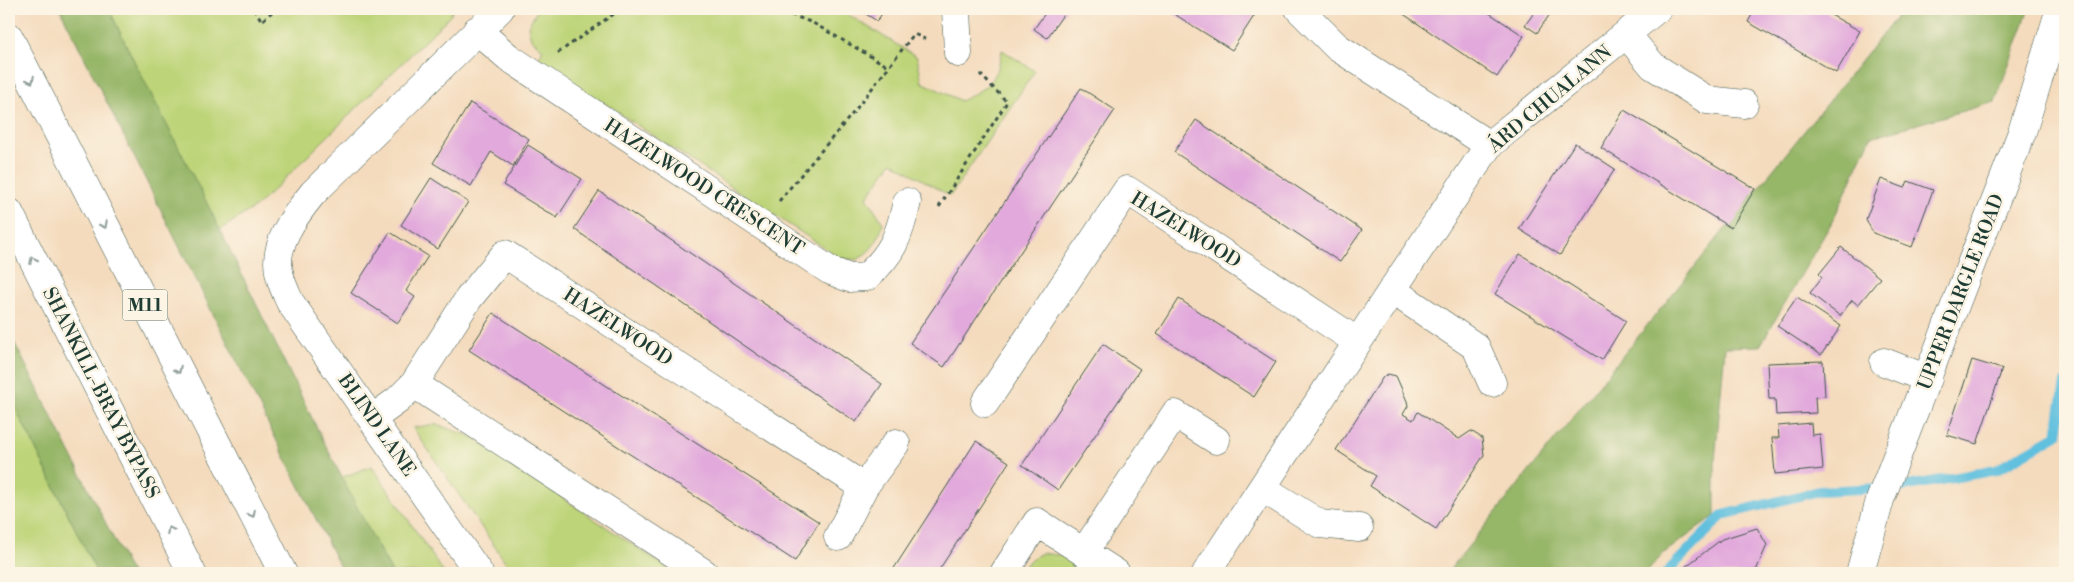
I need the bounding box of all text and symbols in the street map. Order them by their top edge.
street label: ÁRD CHUALANN [1482,39,1617,158]
one-way arrow [25,75,35,84]
street label: HAZELWOOD CRESCENT [600,113,808,261]
street label: HAZELWOOD [1126,187,1246,273]
street label: UPPER DARGLE ROAD [1912,190,2010,394]
one-way arrow [98,220,108,229]
one-way arrow [29,256,39,265]
street label: SHANKILL-BRAY BYPASS [37,283,165,503]
street label: HAZELWOOD [559,283,677,371]
road number: M11 [122,290,168,320]
one-way arrow [172,365,182,374]
street label: BLIND LANE [332,368,421,481]
one-way arrow [246,509,256,518]
one-way arrow [166,526,176,535]

